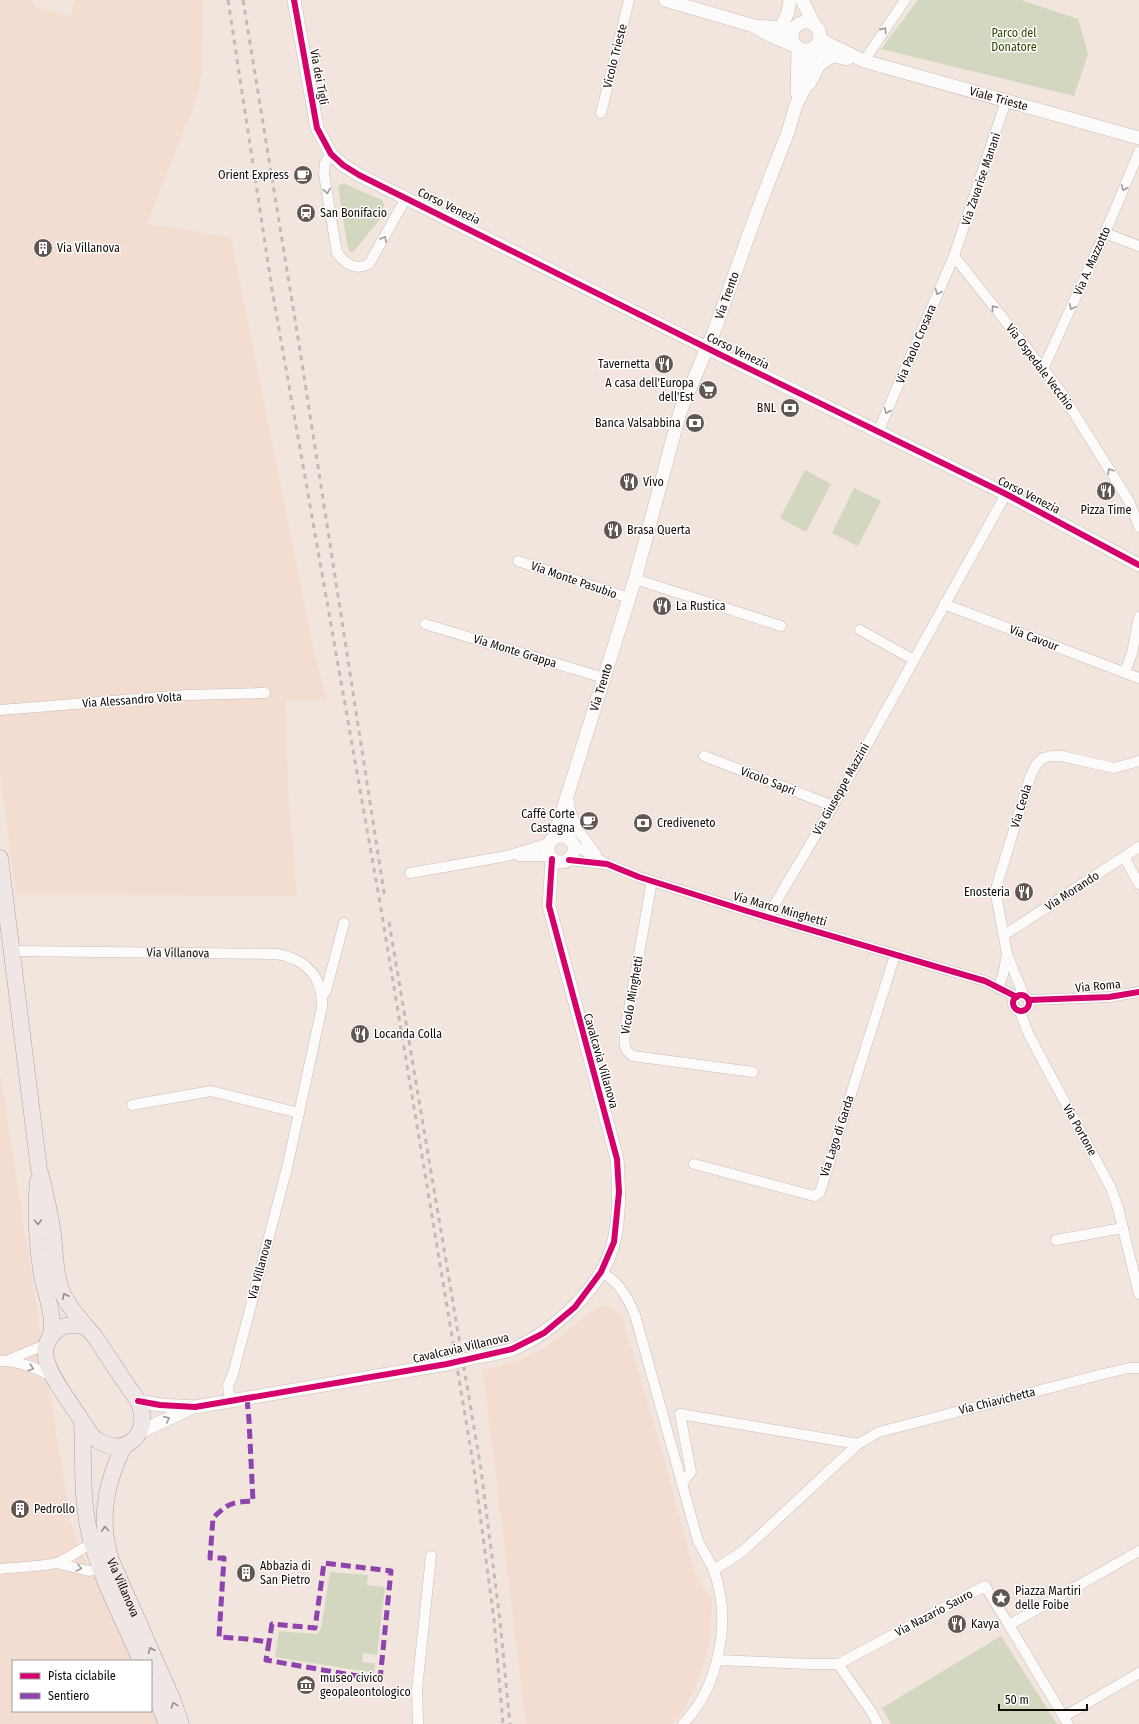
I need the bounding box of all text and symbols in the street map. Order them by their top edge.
street label: Vicolo Trieste [600,22,630,90]
park label: Parco del Donatore [991,26,1037,54]
one-way arrow [879,27,887,34]
street label: Via dei Tigli [307,48,331,106]
street label: Viale Trieste [968,84,1030,114]
street label: Via Zavarise Manani [959,131,1003,227]
cafe icon: Orient Express [292,164,314,186]
place label: Orient Express [218,168,289,182]
one-way arrow [1121,184,1129,192]
street label: Corso Venezia [415,185,483,227]
one-way arrow [323,188,331,194]
station icon: San Bonifacio [295,202,317,224]
place label: San Bonifacio [320,206,387,220]
street label: Via A. Mazzotto [1071,225,1113,297]
one-way arrow [379,236,386,243]
building icon: Via Villanova [32,237,54,259]
place label: Via Villanova [57,241,120,255]
street label: Via Trento [712,270,742,321]
one-way arrow [935,288,943,295]
street label: Via Paolo Crosara [893,302,939,386]
one-way arrow [1069,303,1077,311]
one-way arrow [992,305,999,312]
street label: Via Ospedale Vecchio [1003,321,1077,413]
street label: Corso Venezia [704,330,772,372]
restaurant icon: Tavernetta [653,353,675,375]
place label: Tavernetta [598,357,650,371]
place label: A casa dell'Europa dell'Est [605,376,694,404]
supermarket icon: A casa dell'Europa dell'Est [697,379,719,401]
bank icon: BNL [779,397,801,419]
place label: BNL [757,401,777,415]
one-way arrow [884,407,892,415]
bank icon: Banca Valsabbina [684,412,706,434]
place label: Banca Valsabbina [595,416,681,430]
one-way arrow [1107,468,1115,475]
restaurant icon: Vivo [618,471,640,493]
street label: Corso Venezia [996,473,1063,517]
place label: Vivo [643,475,664,489]
restaurant icon: Pizza Time [1095,480,1117,502]
place label: Pizza Time [1080,503,1132,517]
restaurant icon: Brasa Querta [602,519,624,541]
place label: Brasa Querta [627,523,691,537]
street label: Via Monte Pasubio [529,559,619,601]
restaurant icon: La Rustica [651,595,673,617]
place label: La Rustica [676,599,726,613]
street label: Via Cavour [1007,622,1061,654]
street label: Via Monte Grappa [472,632,559,670]
street label: Via Trento [587,662,615,713]
street label: Via Alessandro Volta [82,690,182,710]
street label: Via Giuseppe Mazzini [810,741,872,837]
street label: Vicolo Sapri [738,764,798,798]
street label: Via Ceola [1008,782,1034,830]
place label: Caffè Corte Castagna [521,807,575,835]
cafe icon: Caffè Corte Castagna [578,810,600,832]
bank icon: Crediveneto [632,812,654,834]
place label: Crediveneto [657,816,716,830]
street label: Via Morando [1042,868,1102,914]
restaurant icon: Enosteria [1013,881,1035,903]
place label: Enosteria [964,885,1010,899]
street label: Via Marco Minghetti [732,889,828,929]
street label: Via Villanova [146,946,210,960]
street label: Vicolo Minghetti [618,955,646,1035]
street label: Via Roma [1075,977,1121,995]
street label: Cavalcavia Villanova [581,1012,621,1110]
restaurant icon: Locanda Colla [349,1023,371,1045]
place label: Locanda Colla [374,1027,442,1041]
street label: Via Lago di Garda [817,1093,857,1178]
street label: Via Portone [1060,1102,1100,1158]
one-way arrow [33,1219,42,1225]
street label: Via Villanova [245,1237,275,1301]
one-way arrow [62,1293,70,1300]
street label: Cavalcavia Villanova [411,1330,511,1366]
one-way arrow [28,1363,35,1372]
street label: Via Chiavichetta [957,1385,1037,1417]
one-way arrow [163,1416,171,1424]
building icon: Pedrollo [9,1498,31,1520]
place label: Pedrollo [34,1502,75,1516]
one-way arrow [101,1526,109,1532]
street label: Via Villanova [104,1556,142,1619]
place label: Abbazia di San Pietro [260,1559,311,1587]
building icon: Abbazia di San Pietro [235,1562,257,1584]
one-way arrow [75,1563,82,1572]
place label: Piazza Martiri delle Foibe [1015,1584,1081,1612]
street label: Via Nazario Sauro [893,1587,975,1639]
place icon: Piazza Martiri delle Foibe [990,1587,1012,1609]
restaurant icon: Kavya [946,1613,968,1635]
place label: Kavya [971,1617,999,1631]
one-way arrow [148,1646,156,1653]
legend [12,1660,152,1712]
text: Pista ciclabile [48,1669,116,1683]
place label: museo civico geopaleontologico [320,1671,411,1699]
museum icon: museo civico geopaleontologico [295,1674,317,1696]
scale bar [999,1686,1087,1712]
text: Sentiero [48,1689,89,1703]
text: 50 m [1005,1693,1029,1707]
one-way arrow [171,1701,179,1708]

